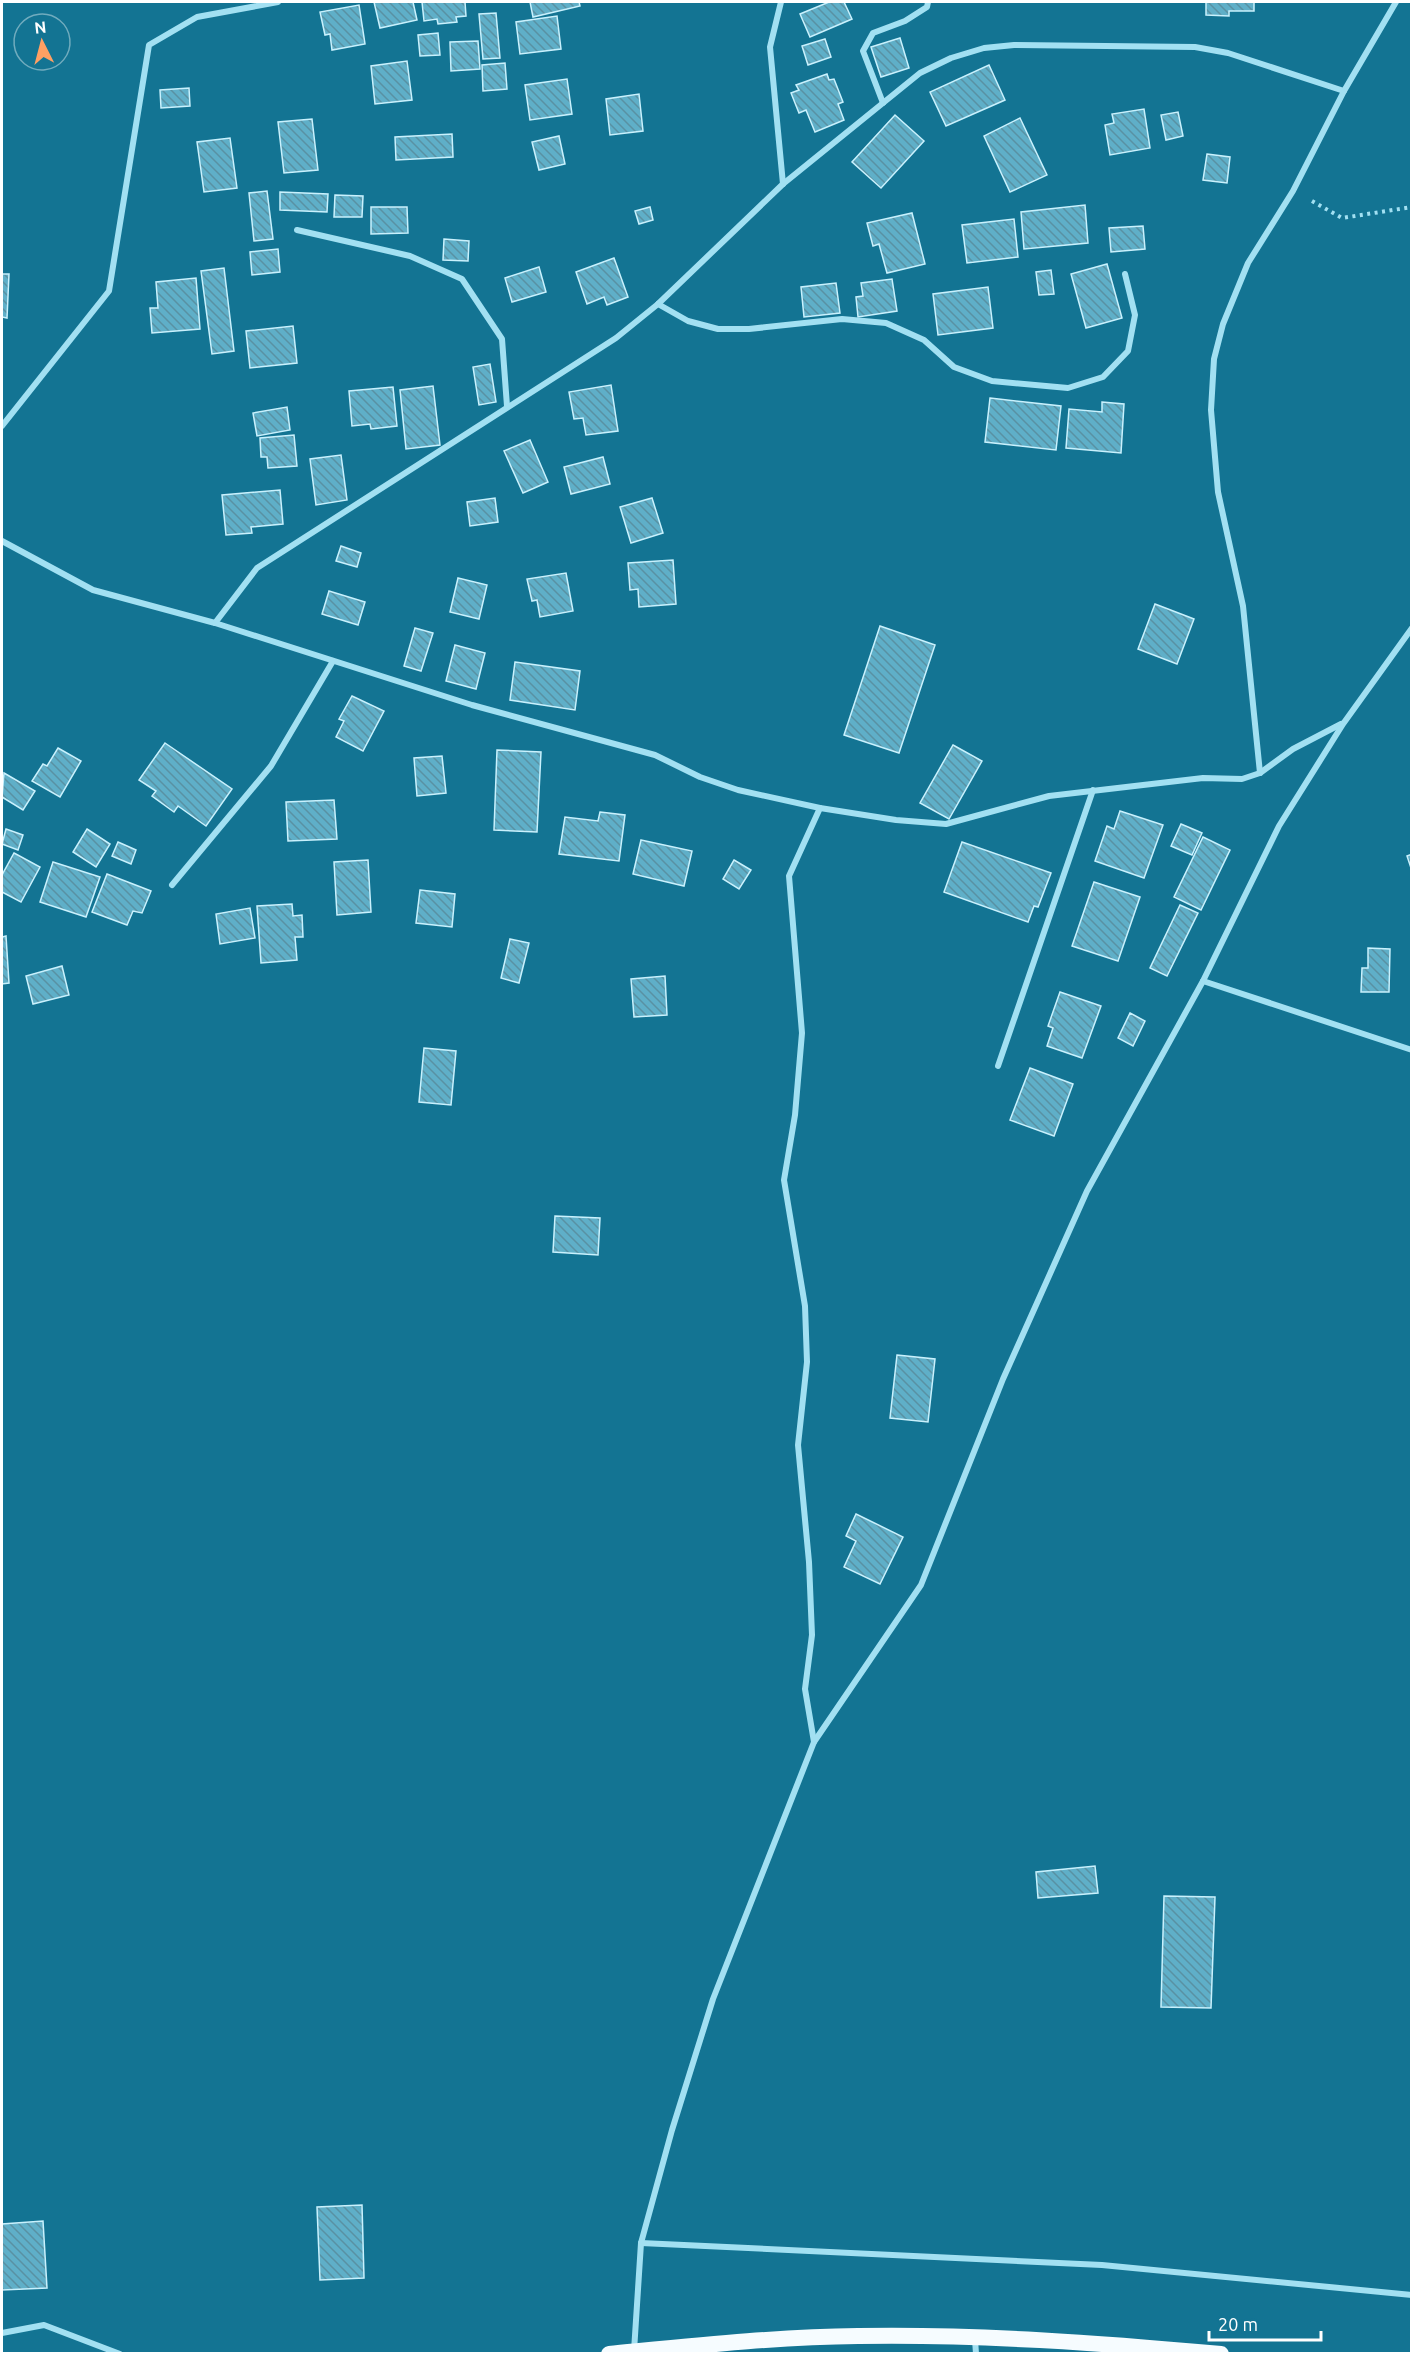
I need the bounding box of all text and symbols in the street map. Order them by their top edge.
north arrow [12,12,72,72]
text: N [34,18,47,37]
scale bar [1209,2304,1322,2342]
text: 20 m [1218,2314,1258,2334]

